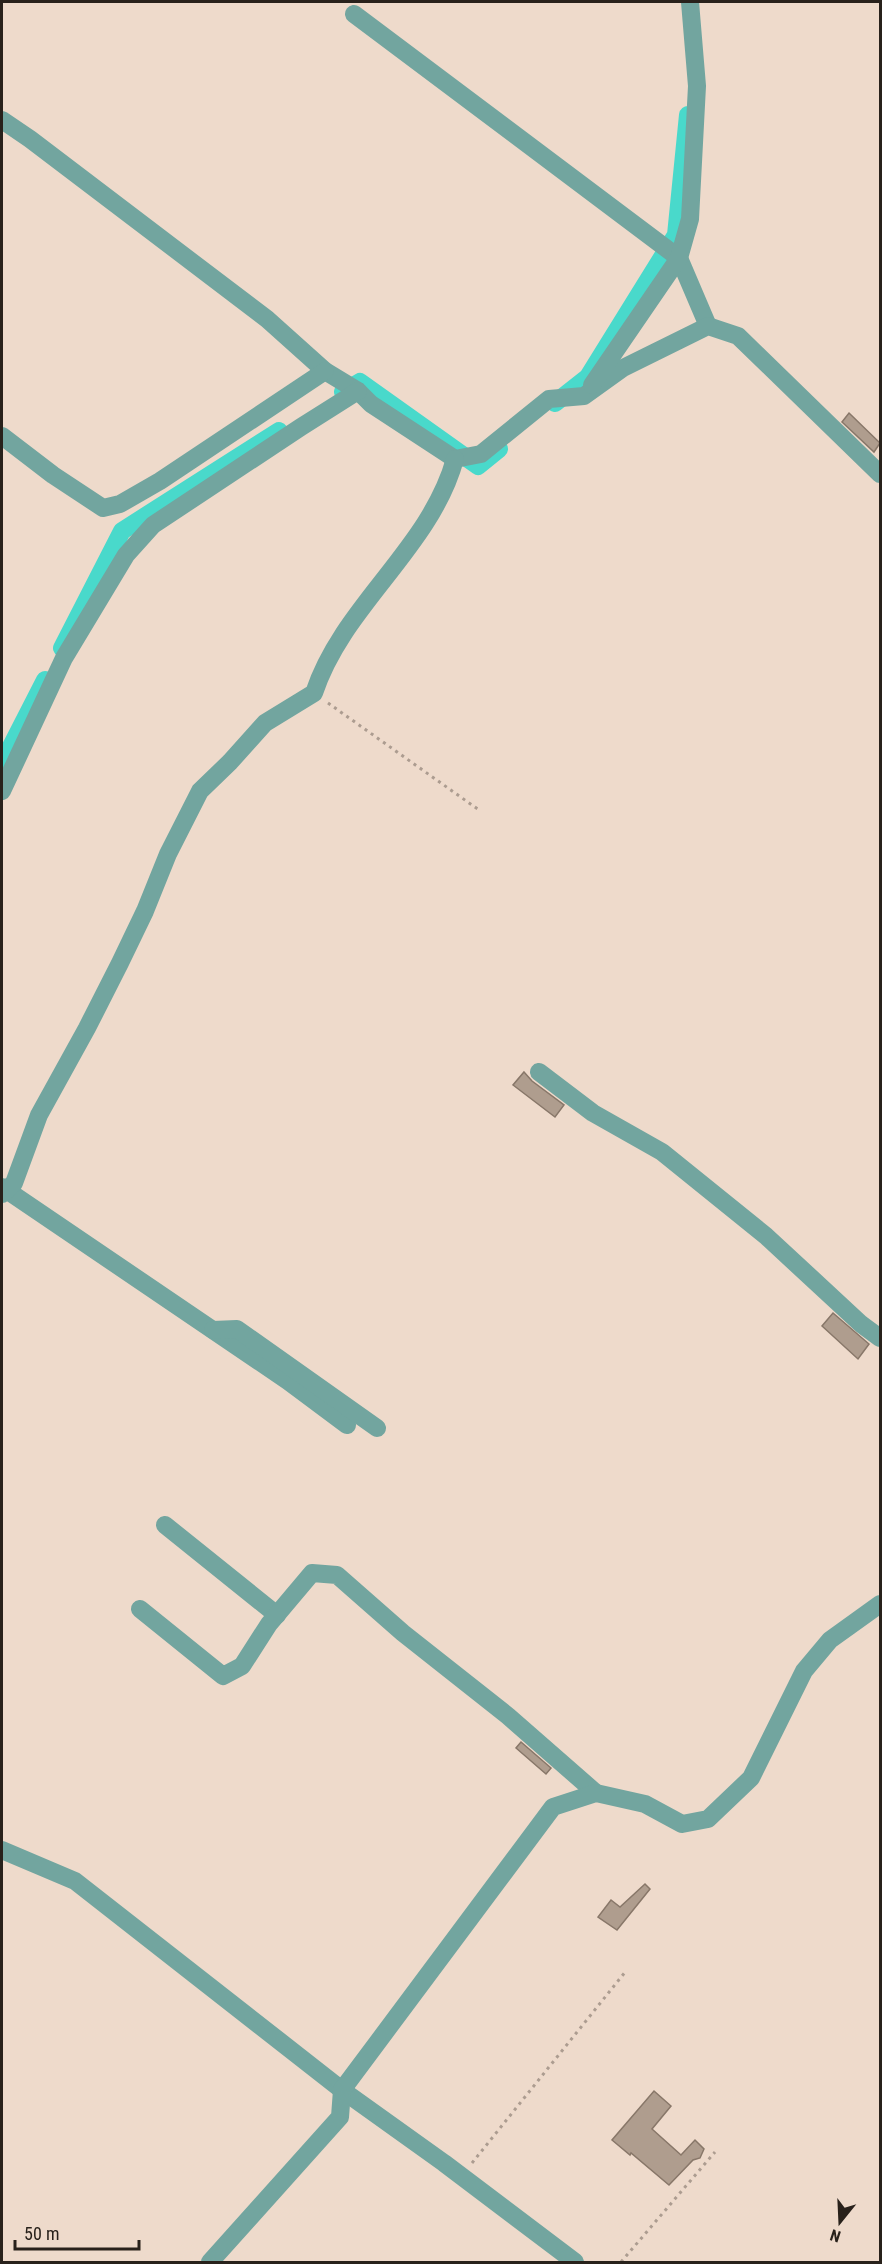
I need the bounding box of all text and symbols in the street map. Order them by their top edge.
north arrow [810,2192,870,2252]
scale bar [15,2213,140,2251]
text: 50 m [24,2223,59,2244]
text: N [828,2225,843,2246]

